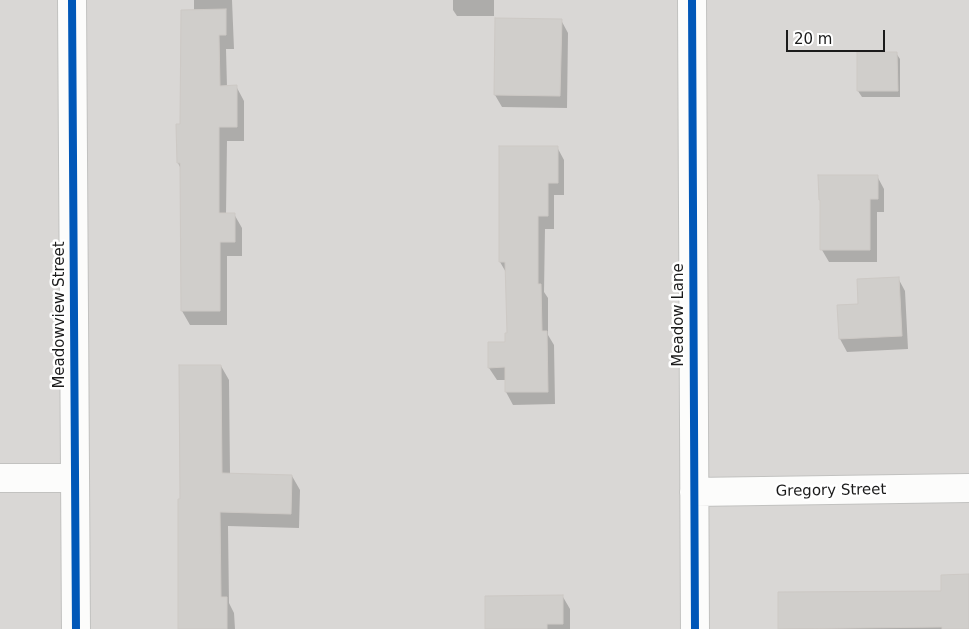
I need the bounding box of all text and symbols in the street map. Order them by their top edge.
scale bar [789,20,888,52]
text: 20 m [794,30,832,48]
street label: Meadowview Street [51,241,69,389]
street label: Meadow Lane [670,263,688,367]
street label: Gregory Street [775,481,887,501]

